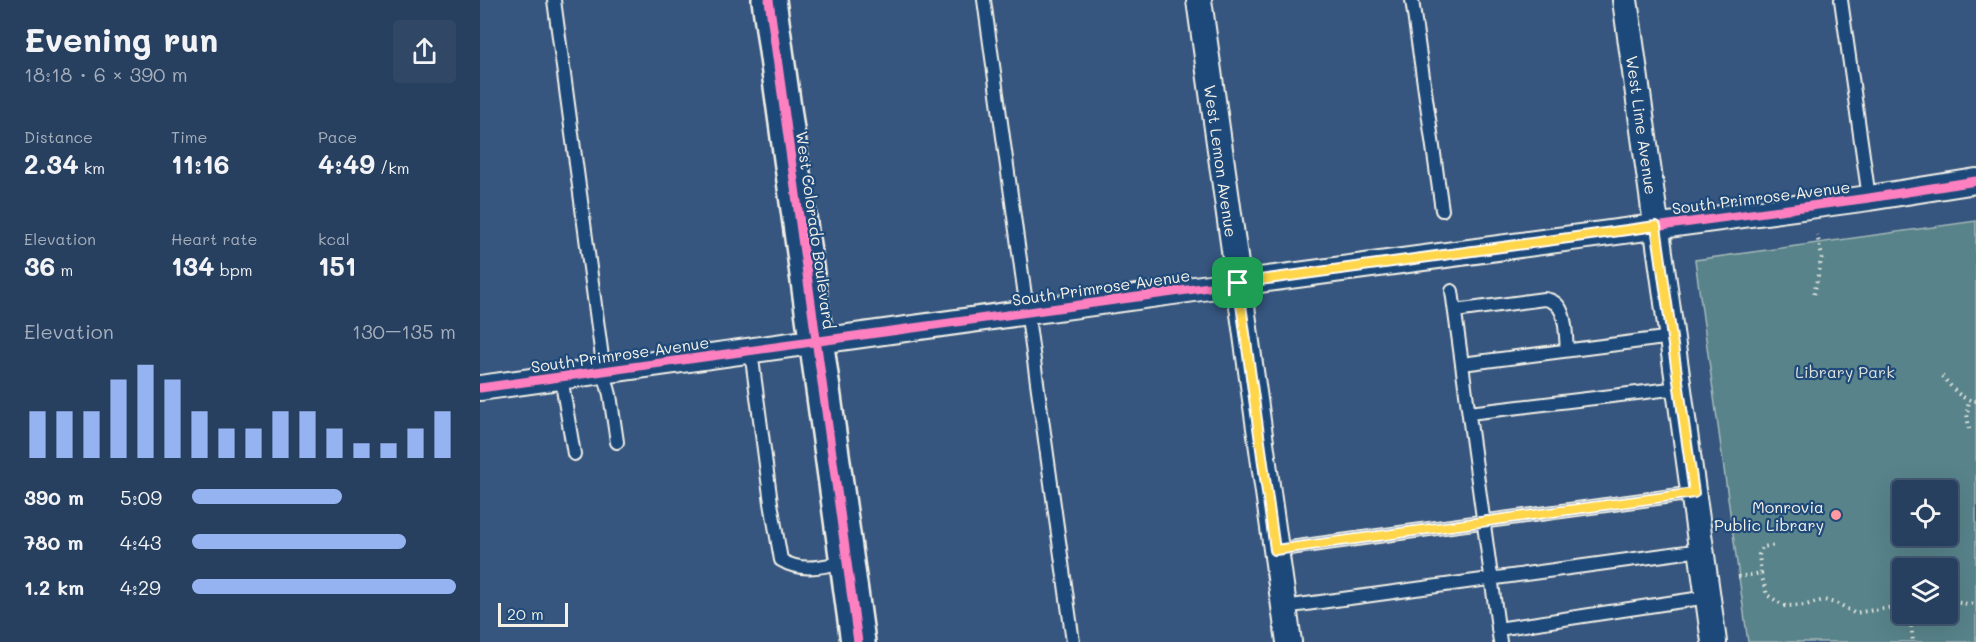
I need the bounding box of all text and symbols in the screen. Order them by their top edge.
text: Evening run [24,17,218,60]
button: share [393,20,456,83]
street label: West Lime Avenue [1622,54,1662,196]
text: 18:18 · 6 × 390 m [24,61,188,87]
street label: West Lemon Avenue [1200,83,1242,239]
text: Distance [24,126,93,147]
text: Time [171,126,207,147]
text: Pace [318,126,357,147]
street label: West Colorado Boulevard [792,130,840,330]
text: 2.34 [24,147,79,181]
text: 11:16 [171,147,230,181]
text: 4:49 [318,147,375,181]
text: km [79,157,105,178]
text: /km [375,157,410,178]
street label: South Primrose Avenue [1671,176,1851,218]
text: Elevation [24,228,96,249]
text: Heart rate [171,228,257,249]
text: kcal [318,228,350,249]
text: 36 [24,249,55,283]
text: 134 [171,249,215,283]
text: 151 [318,249,356,283]
pin [1212,257,1263,308]
text: m [55,259,73,280]
text: bpm [215,259,253,280]
street label: South Primrose Avenue [1011,264,1191,310]
icon: arrive [1221,266,1254,299]
text: Elevation [24,318,114,344]
text: 130–135 m [352,318,456,344]
street label: South Primrose Avenue [530,331,710,377]
park label: Library Park [1795,361,1895,382]
map controls [1892,480,1958,624]
button: locate [1892,480,1958,546]
text: 390 m [24,484,84,510]
text: 5:09 [120,484,162,510]
place label: Monrovia Public Library [1714,496,1824,535]
marker: Monrovia Public Library [1829,508,1843,522]
text: 780 m [24,529,83,555]
text: 4:43 [120,529,161,555]
button: layers [1892,558,1958,624]
text: 1.2 km [24,574,84,600]
text: 4:29 [120,574,161,600]
scale bar [498,600,568,628]
text: 20 m [507,603,544,624]

